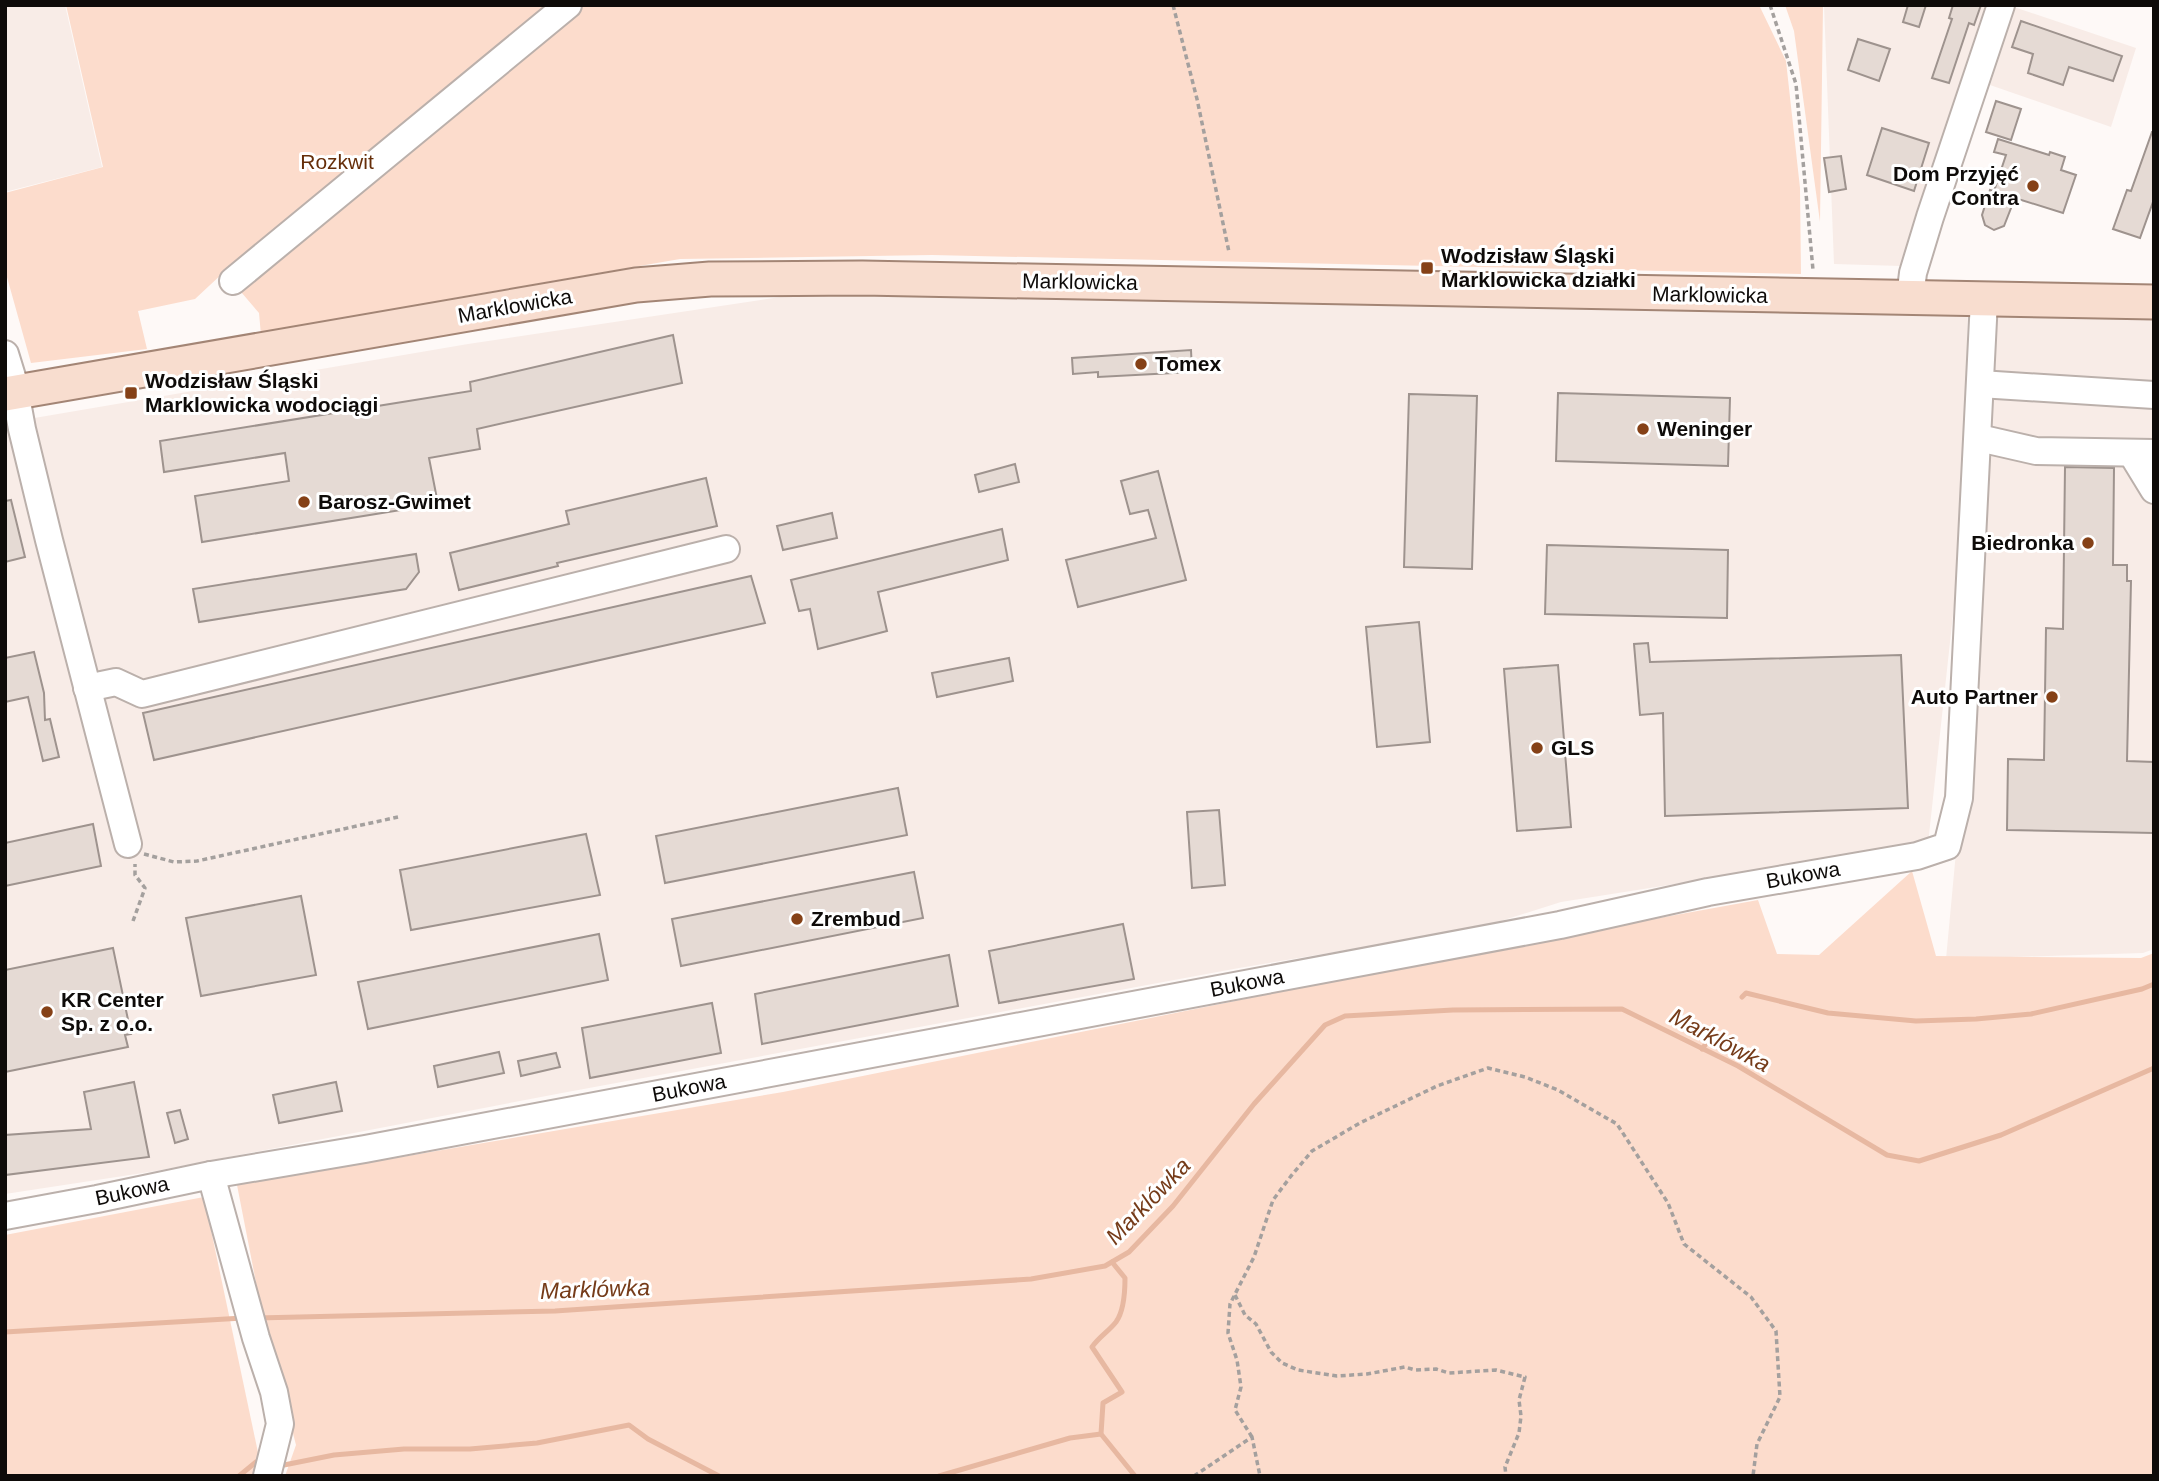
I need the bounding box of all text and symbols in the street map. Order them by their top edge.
park label: Rozkwit [300,150,374,173]
place label: Dom Przyjęć Contra [1893,162,2019,209]
marker: Dom Przyjęć Contra [2025,178,2041,194]
place label: Wodzisław Śląski Marklowicka działki [1441,244,1636,291]
marker: Wodzisław Śląski Marklowicka działki [1419,260,1435,276]
street label: Marklowicka [1022,269,1138,294]
street label: Marklowicka [1652,282,1768,307]
street label: Marklowicka [456,284,574,327]
place label: Tomex [1155,352,1221,375]
marker: Tomex [1133,356,1149,372]
place label: Wodzisław Śląski Marklowicka wodociągi [145,369,378,416]
marker: Wodzisław Śląski Marklowicka wodociągi [123,385,139,401]
place label: Weninger [1657,417,1752,440]
marker: Weninger [1635,421,1651,437]
place label: Barosz-Gwimet [318,490,471,513]
marker: Barosz-Gwimet [296,494,312,510]
place label: Biedronka [1971,531,2074,554]
marker: Biedronka [2080,535,2096,551]
place label: Auto Partner [1911,685,2038,708]
marker: Auto Partner [2044,689,2060,705]
place label: GLS [1551,736,1594,759]
marker: GLS [1529,740,1545,756]
street label: Bukowa [1764,857,1842,892]
place label: Zrembud [811,907,901,930]
marker: Zrembud [789,911,805,927]
street label: Bukowa [1208,964,1286,1001]
place label: KR Center Sp. z o.o. [61,988,164,1035]
water label: Marklówka [1665,1003,1775,1077]
marker: KR Center Sp. z o.o. [39,1004,55,1020]
street label: Bukowa [650,1069,728,1106]
water label: Marklówka [1100,1152,1196,1250]
street label: Bukowa [93,1171,171,1210]
water label: Marklówka [540,1274,650,1304]

